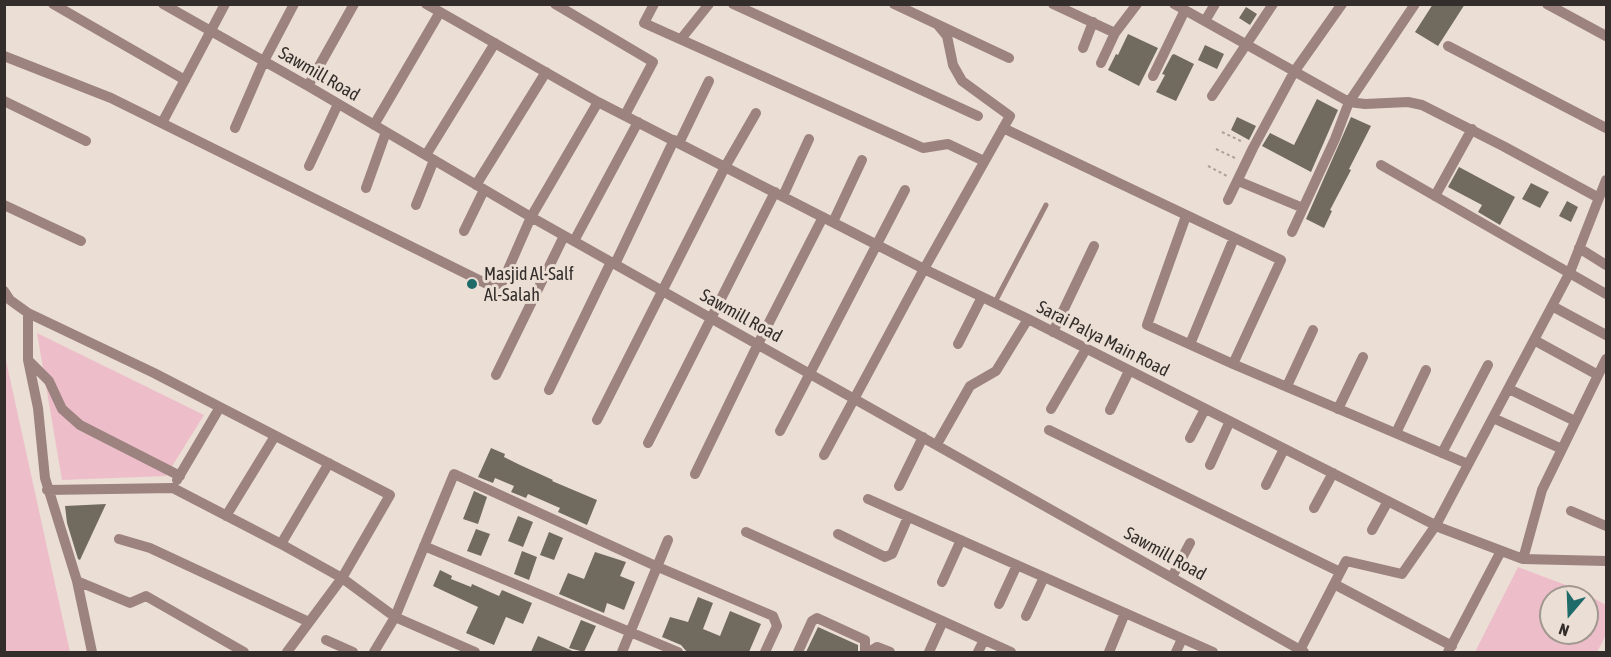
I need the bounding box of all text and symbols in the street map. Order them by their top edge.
street label: Sawmill Road [275,42,363,106]
place label: Masjid Al-Salf Al-Salah [484,263,574,306]
marker: Masjid Al-Salf Al-Salah [465,277,479,291]
street label: Sawmill Road [696,285,786,347]
street label: Sarai Palya Main Road [1033,296,1173,382]
street label: Sawmill Road [1120,523,1210,585]
north arrow [1539,585,1599,645]
text: N [1556,620,1571,640]

